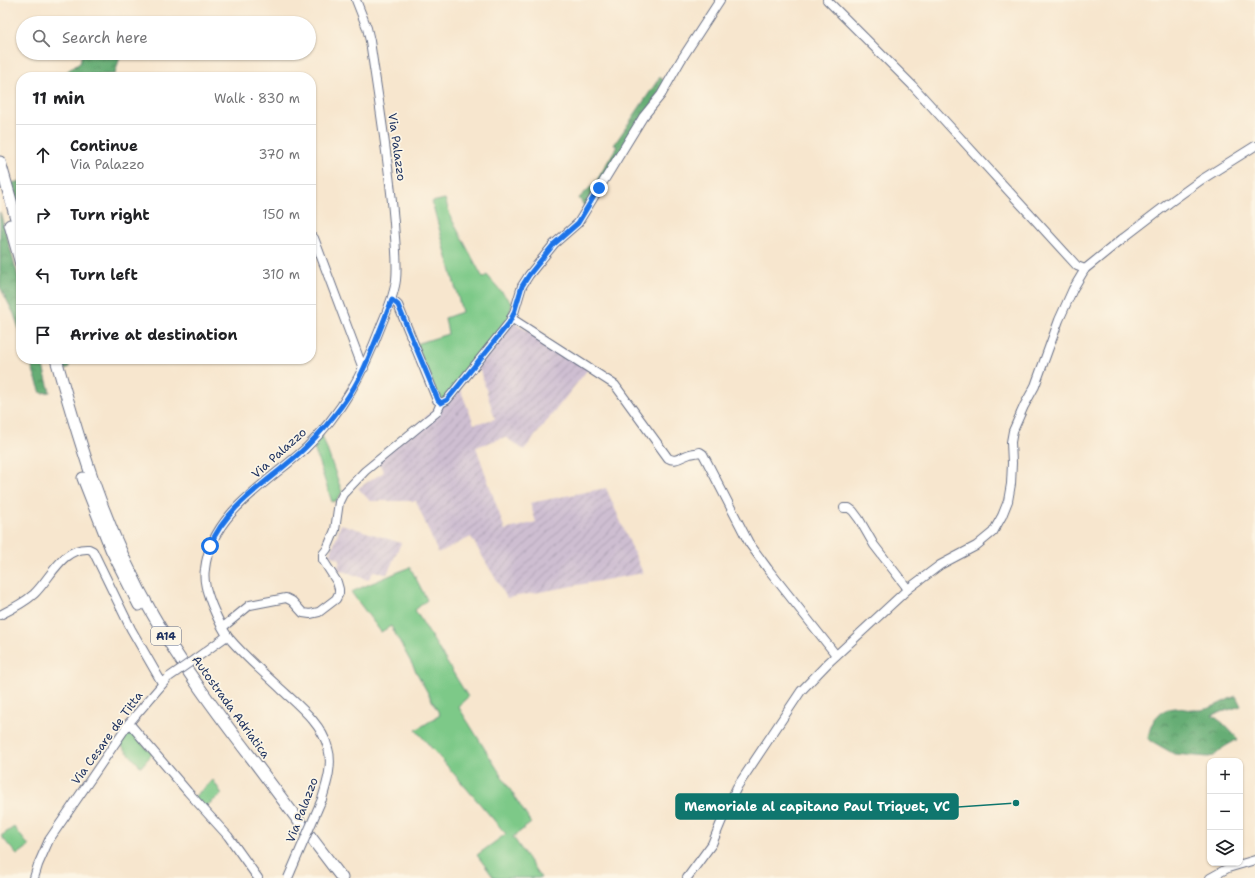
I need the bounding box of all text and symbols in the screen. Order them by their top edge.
search box [16,16,316,60]
icon: search [30,27,52,49]
text: Search here [62,28,148,48]
text: 11 min [32,87,85,109]
text: Walk · 830 m [214,90,300,107]
street label: Via Palazzo [384,112,410,182]
text: Continue [70,136,138,156]
icon: ahead [32,144,54,166]
text: 370 m [258,146,300,163]
text: Via Palazzo [70,156,144,173]
route end [590,179,608,197]
icon: right [32,204,54,226]
text: Turn right [70,205,150,225]
text: 150 m [262,206,300,223]
icon: left [32,264,54,286]
text: Turn left [70,265,138,285]
text: 310 m [262,266,300,283]
icon: arrive [32,324,54,346]
text: Arrive at destination [70,325,238,345]
street label: Via Palazzo [248,424,310,482]
route start [201,537,219,555]
road number: A14 [151,627,181,645]
street label: Autostrada Adriatica [188,652,274,762]
street label: Via Cesare de Titta [68,688,147,788]
map controls [1207,758,1243,866]
button: + [1207,758,1243,794]
street label: Via Palazzo [282,775,322,845]
callout: Memoriale al capitano Paul Triquet, VC [676,794,958,819]
button: − [1207,794,1243,830]
text: Memoriale al capitano Paul Triquet, VC [684,798,950,815]
button: layers [1207,830,1243,866]

